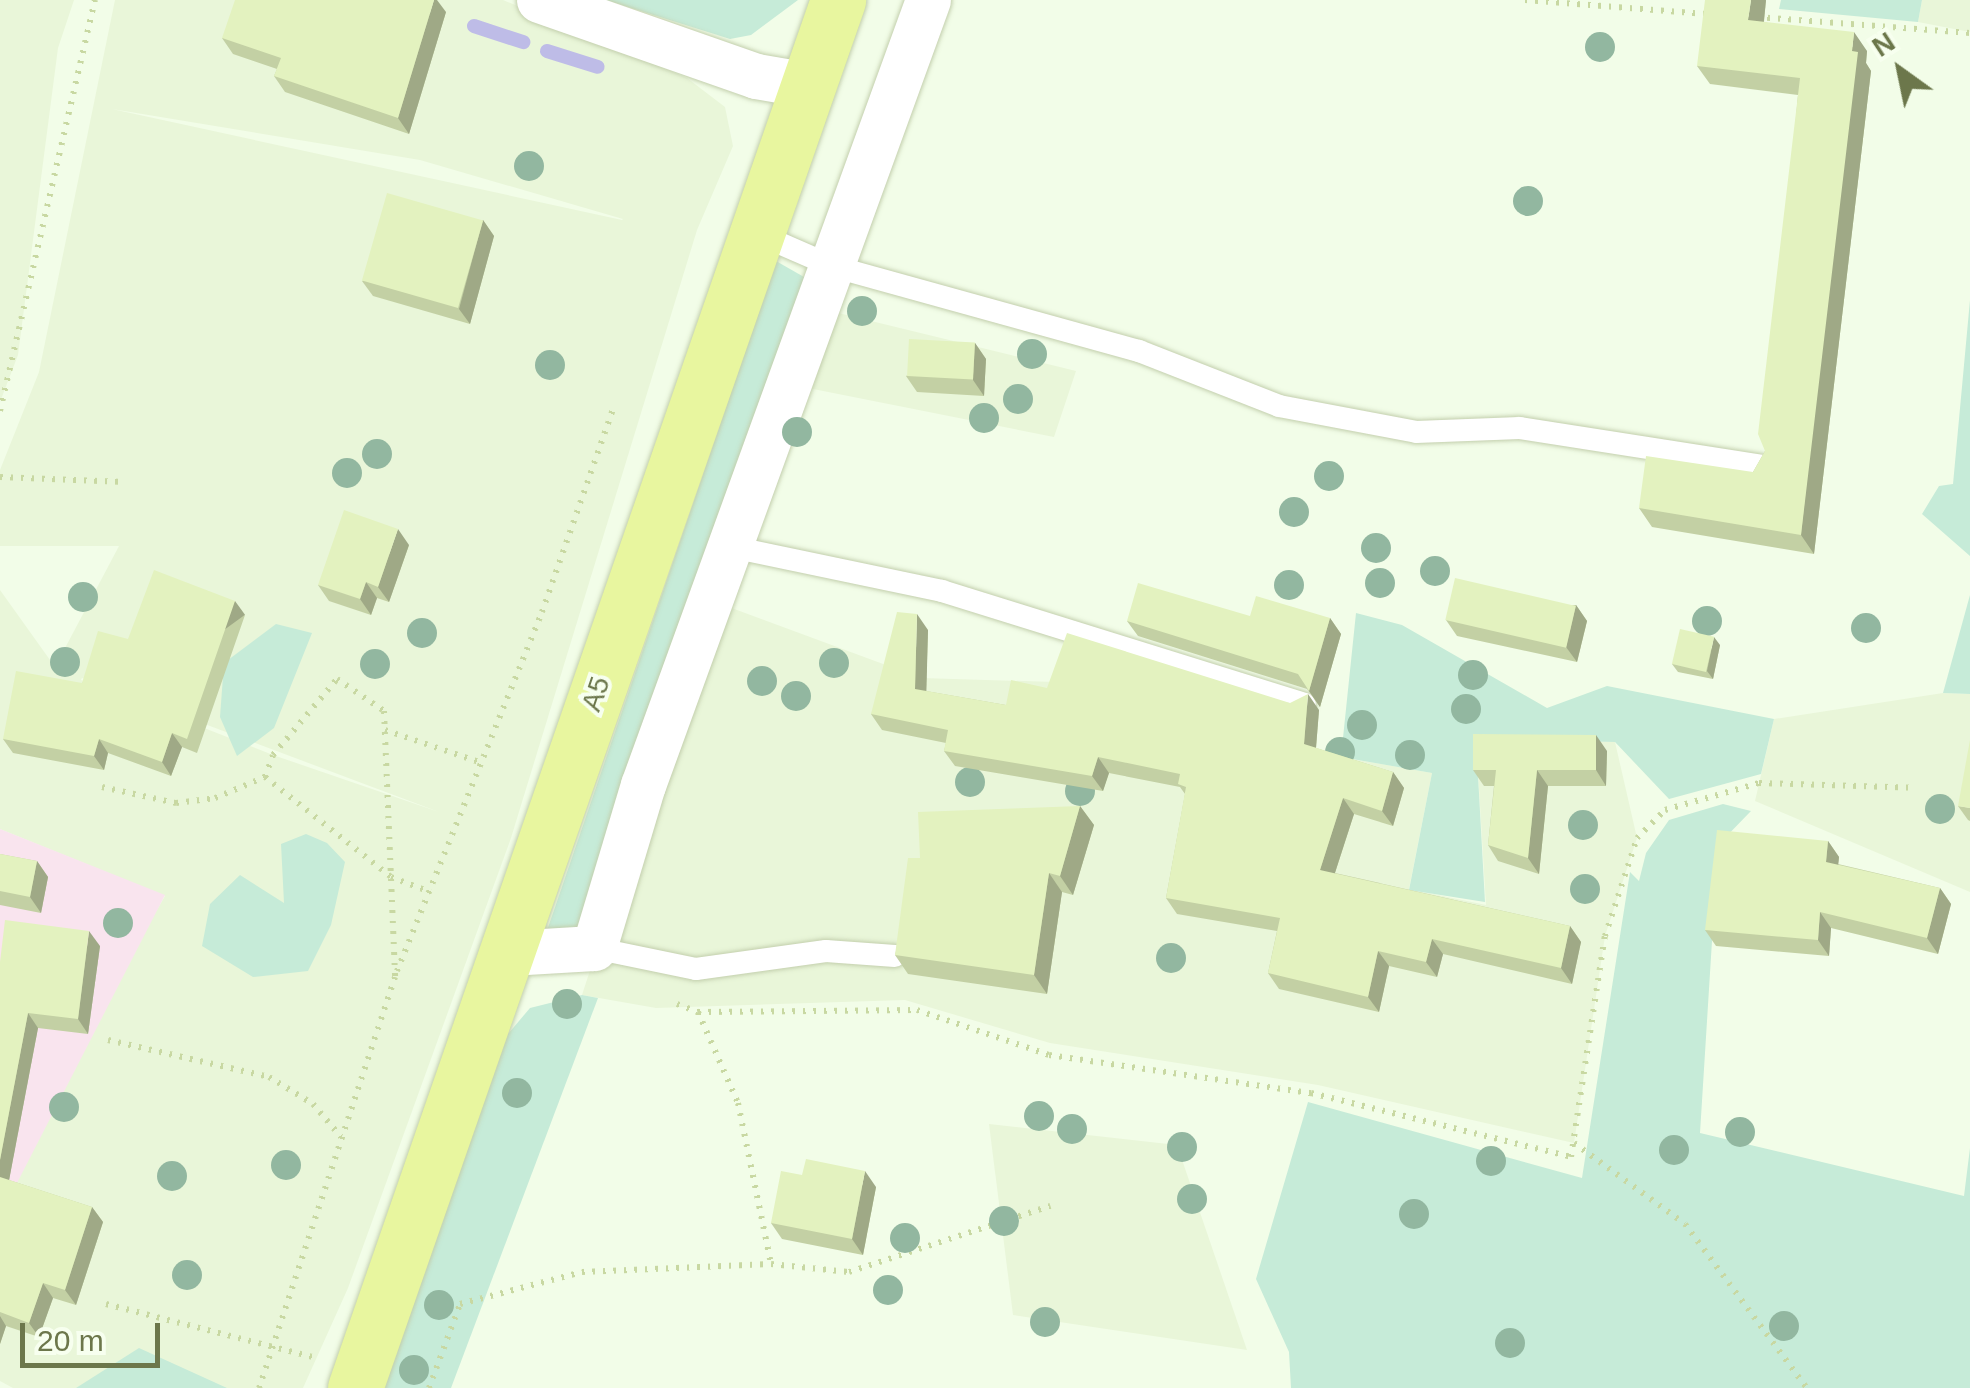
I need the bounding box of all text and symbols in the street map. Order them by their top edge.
north arrow [1850,20,1950,120]
text: N [1866,26,1900,63]
street label: A5 [575,672,617,716]
scale bar [25,1303,165,1365]
text: 20 m [37,1324,104,1357]

